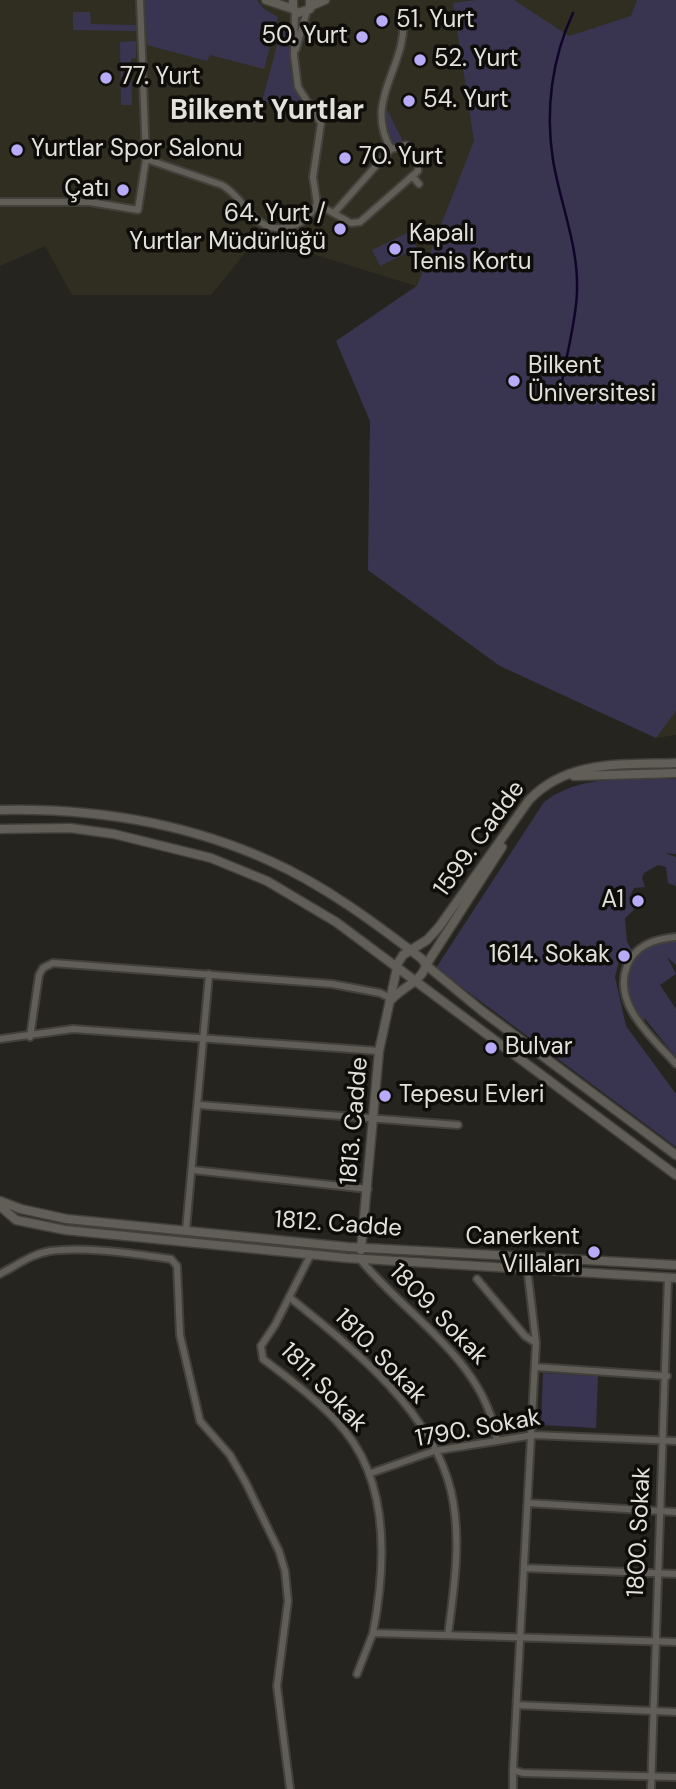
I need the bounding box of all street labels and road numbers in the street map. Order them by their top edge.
street label: 1599. Cadde [428,776,532,902]
street label: 1813. Cadde [335,1056,375,1186]
street label: 1812. Cadde [273,1206,403,1244]
street label: 1809. Sokak [383,1258,493,1372]
street label: 1810. Sokak [328,1303,432,1411]
street label: 1811. Sokak [273,1337,373,1439]
street label: 1790. Sokak [413,1404,543,1454]
street label: 1800. Sokak [622,1466,658,1598]

